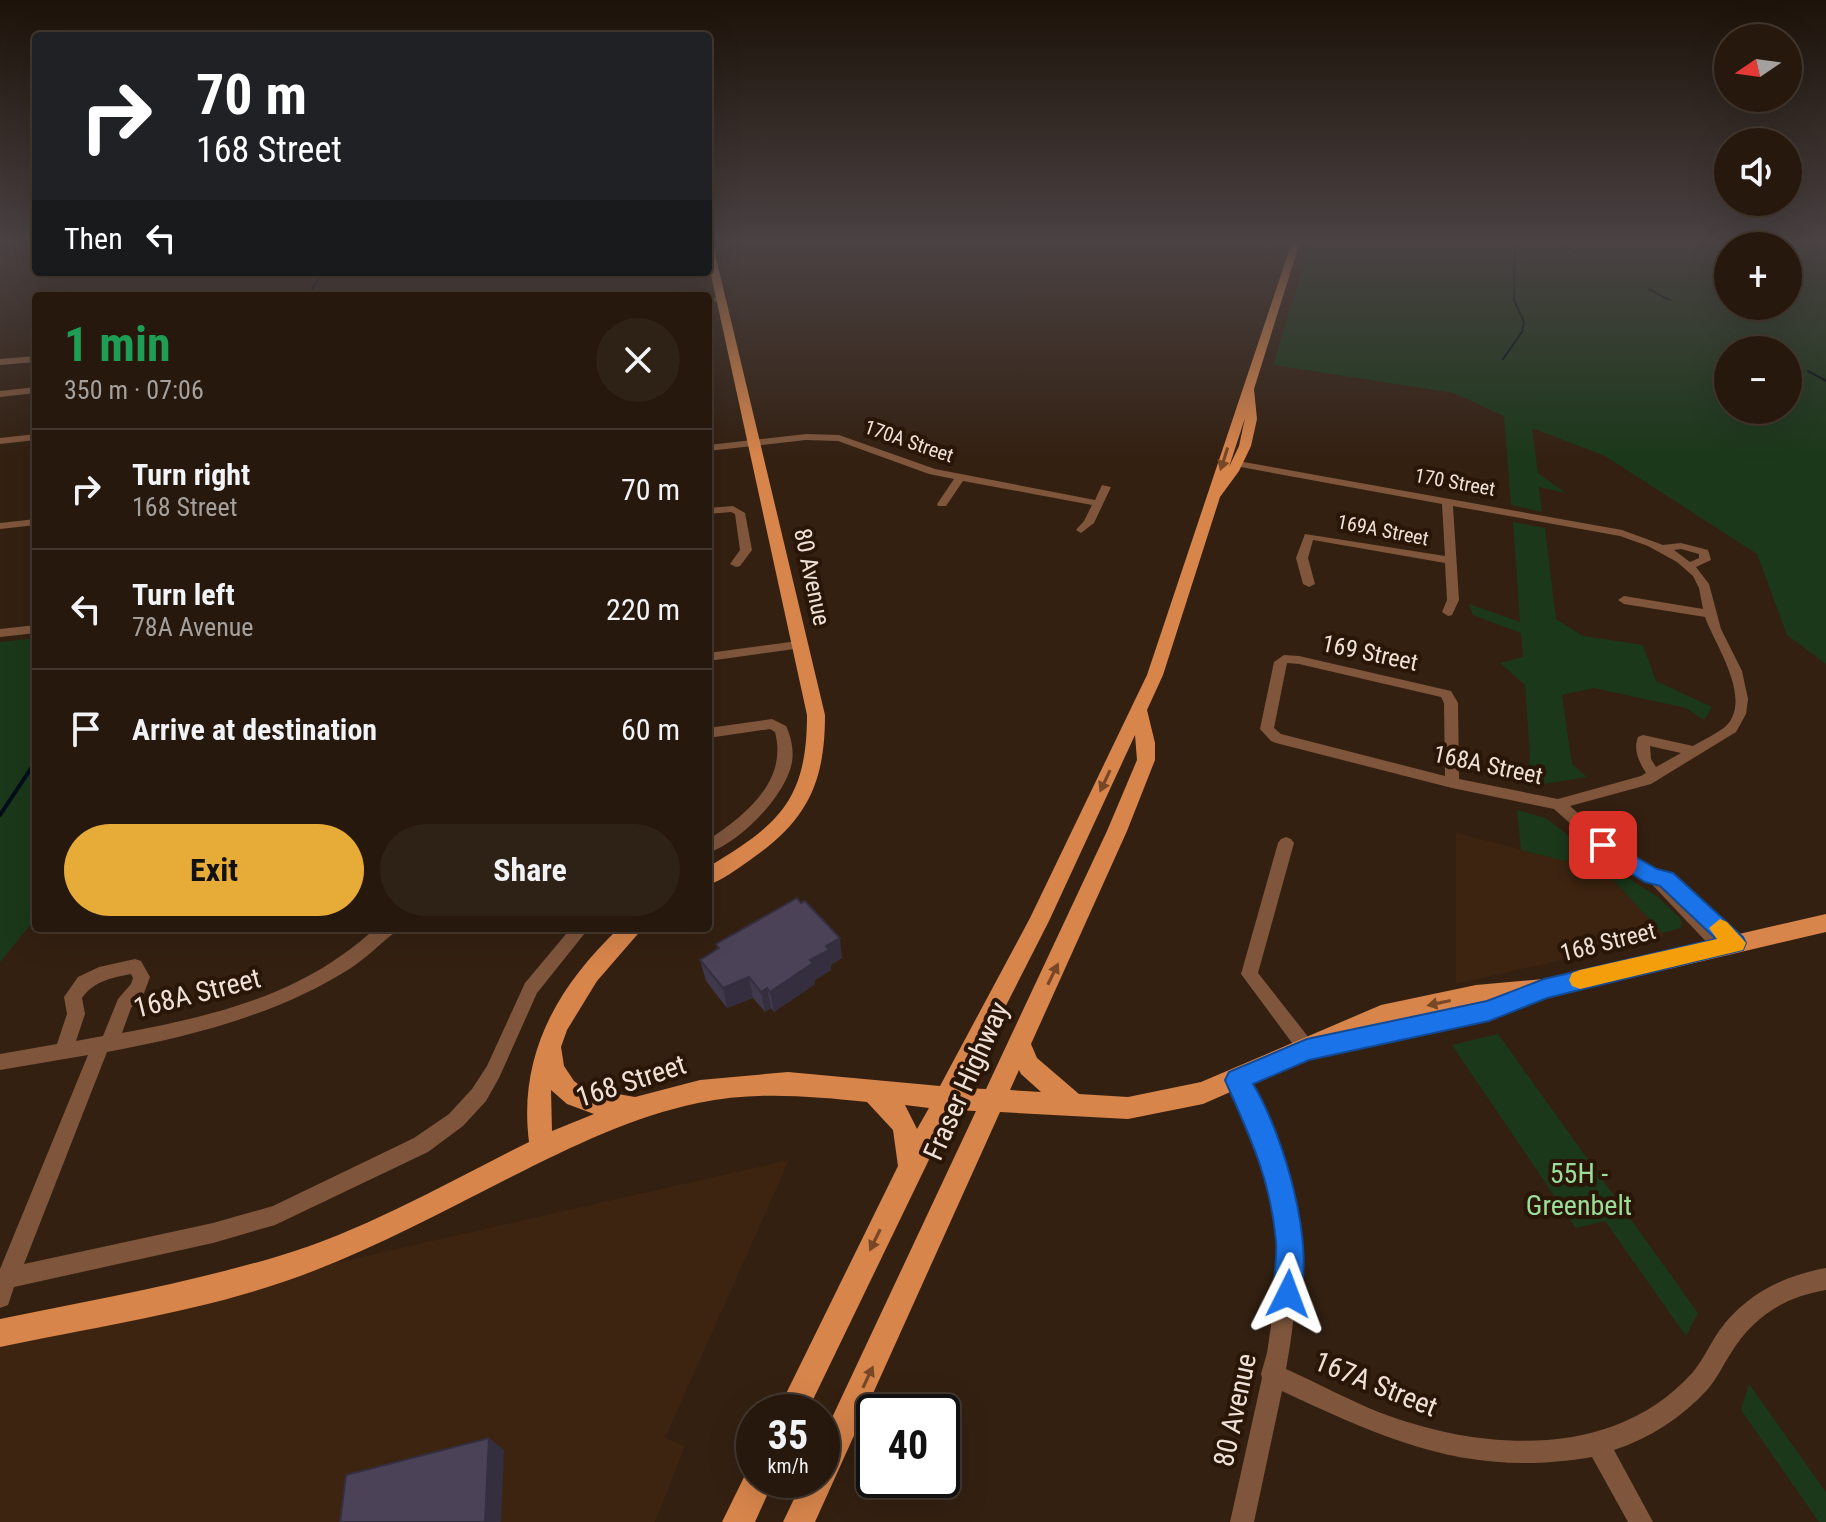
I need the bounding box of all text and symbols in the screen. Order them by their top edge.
north arrow [1714,24,1802,112]
map controls [1714,24,1802,424]
text: 70 m [196,62,307,128]
icon: right [64,64,168,168]
button: sound [1714,128,1802,216]
text: 168 Street [196,129,342,171]
icon: left [139,216,183,260]
text: Then [64,221,123,256]
button: + [1714,232,1802,320]
text: 1 min [64,316,171,373]
button: close [596,318,680,402]
button: − [1714,336,1802,424]
text: 350 m · 07:06 [64,375,204,405]
street label: 170A Street [861,415,957,467]
one-way arrow [1217,447,1229,471]
text: Turn right [132,457,250,492]
street label: 170 Street [1413,463,1497,501]
icon: right [64,467,108,511]
text: 70 m [621,472,680,507]
text: 168 Street [132,492,237,522]
street label: 169A Street [1335,509,1431,551]
street label: 80 Avenue [788,526,836,628]
text: Turn left [132,577,235,612]
icon: left [64,587,108,631]
text: 220 m [606,592,680,627]
text: 78A Avenue [132,612,253,642]
street label: 169 Street [1320,629,1420,677]
icon: arrive [64,707,108,751]
text: Arrive at destination [132,712,377,747]
text: 60 m [621,712,680,747]
street label: 168A Street [1431,740,1545,790]
one-way arrow [1098,770,1112,793]
pin [1569,811,1637,879]
icon: arrive [1581,823,1625,867]
button: Exit [64,824,364,916]
button: Share [380,824,680,916]
street label: 168 Street [1557,917,1659,967]
street label: 168A Street [130,961,264,1025]
one-way arrow [1046,962,1060,986]
street label: Fraser Highway [916,997,1016,1165]
one-way arrow [1427,997,1452,1010]
street label: 168 Street [572,1048,690,1114]
park label: 55H - Greenbelt [1526,1157,1632,1222]
one-way arrow [868,1229,882,1252]
position arrow [1246,1252,1330,1336]
street label: 167A Street [1310,1344,1442,1424]
street label: 80 Avenue [1207,1350,1263,1470]
one-way arrow [861,1366,875,1389]
speed limit sign: 40 [856,1394,960,1498]
text: 35 [768,1412,808,1459]
text: km/h [767,1454,809,1478]

